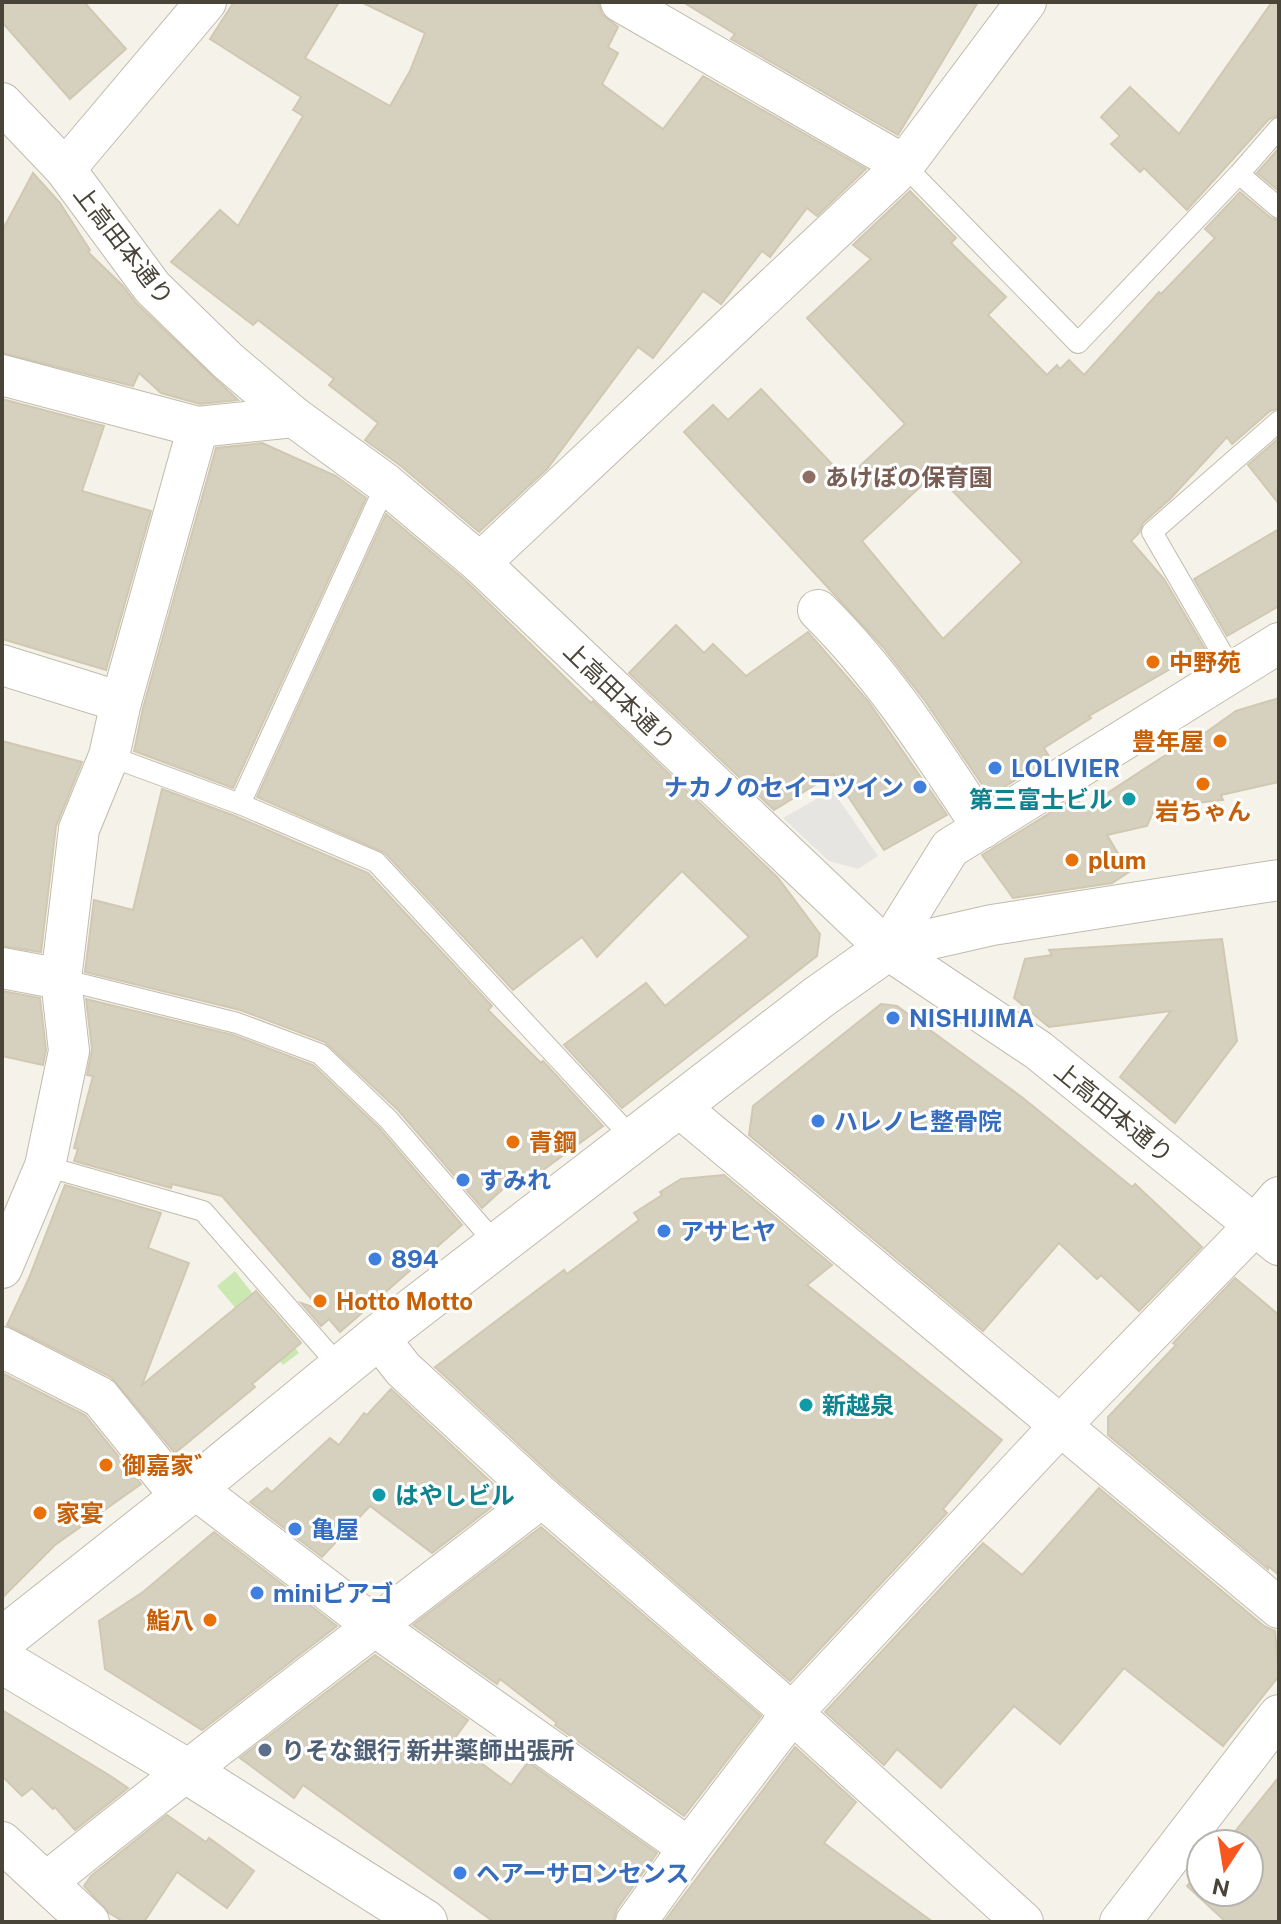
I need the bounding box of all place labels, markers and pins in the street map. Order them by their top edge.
place label: あけぼの保育園 [825,463,993,491]
marker: あけぼの保育園 [800,468,818,486]
place label: 中野苑 [1169,648,1241,676]
marker: 中野苑 [1144,653,1162,671]
place label: 豊年屋 [1132,727,1204,755]
marker: 豊年屋 [1211,732,1229,750]
place label: LOLIVIER [1011,754,1120,782]
marker: LOLIVIER [986,759,1004,777]
place label: ナカノのセイコツイン [664,773,904,801]
marker: 岩ちゃん [1194,775,1212,793]
marker: ナカノのセイコツイン [911,778,929,796]
place label: 第三富士ビル [969,785,1113,813]
marker: 第三富士ビル [1120,790,1138,808]
place label: 岩ちゃん [1155,797,1251,825]
place label: plum [1088,846,1146,874]
marker: plum [1063,851,1081,869]
place label: NISHIJIMA [909,1004,1034,1032]
marker: NISHIJIMA [884,1009,902,1027]
place label: ハレノヒ整骨院 [834,1107,1002,1135]
marker: ハレノヒ整骨院 [809,1112,827,1130]
place label: 青鋼 [529,1128,577,1156]
marker: 青鋼 [504,1133,522,1151]
place label: すみれ [479,1166,551,1194]
marker: すみれ [454,1171,472,1189]
place label: アサヒヤ [680,1217,776,1245]
marker: アサヒヤ [655,1222,673,1240]
place label: 894 [391,1245,439,1273]
marker: 894 [366,1250,384,1268]
place label: Hotto Motto [336,1287,473,1315]
marker: Hotto Motto [311,1292,329,1310]
place label: 新越泉 [822,1391,894,1419]
marker: 新越泉 [797,1396,815,1414]
place label: 御嘉家゛ [122,1451,218,1479]
marker: 御嘉家゛ [97,1456,115,1474]
place label: はやしビル [395,1481,515,1509]
marker: はやしビル [370,1486,388,1504]
place label: 家宴 [56,1499,104,1527]
marker: 家宴 [31,1504,49,1522]
place label: 亀屋 [311,1515,359,1543]
marker: 亀屋 [286,1520,304,1538]
place label: miniピアゴ [273,1579,394,1607]
marker: miniピアゴ [248,1584,266,1602]
place label: 鮨八 [146,1606,194,1634]
marker: 鮨八 [201,1611,219,1629]
place label: りそな銀行 新井薬師出張所 [281,1736,574,1764]
marker: りそな銀行 新井薬師出張所 [256,1741,274,1759]
place label: ヘアーサロンセンス [476,1859,690,1887]
marker: ヘアーサロンセンス [451,1864,469,1882]

